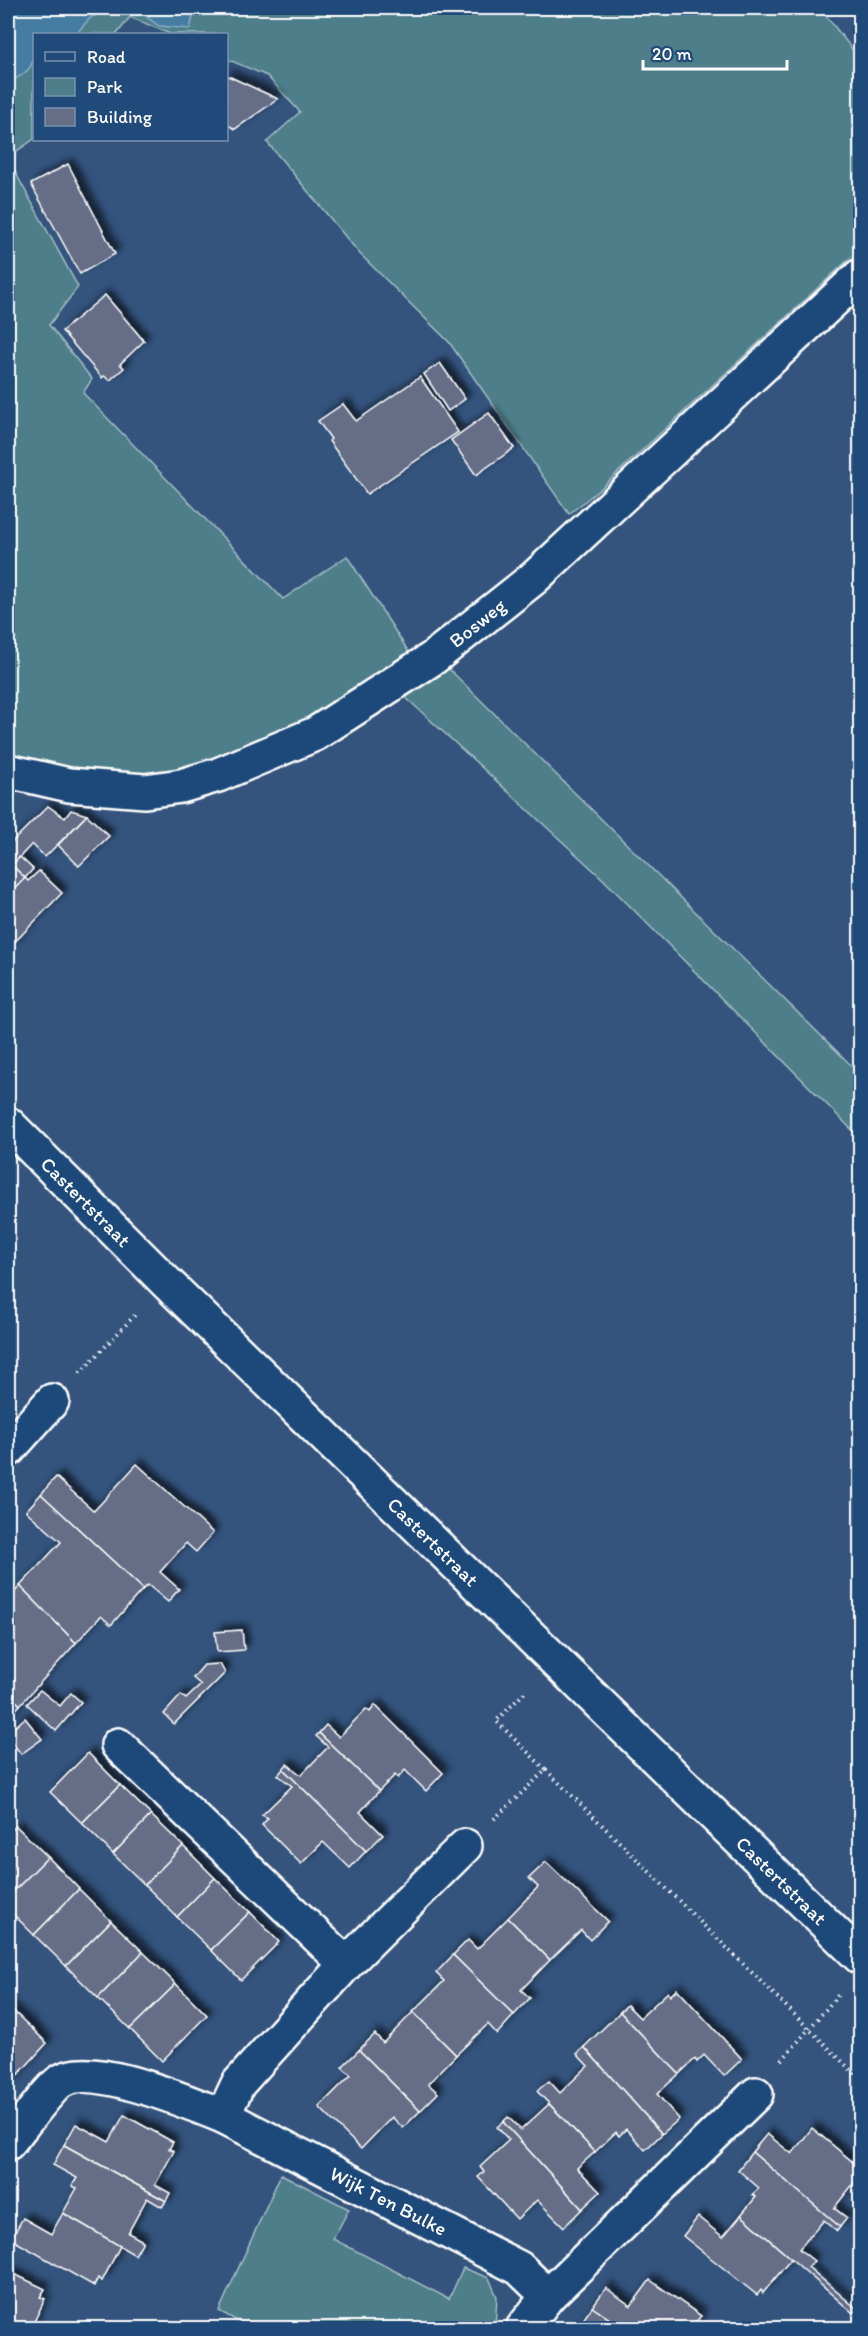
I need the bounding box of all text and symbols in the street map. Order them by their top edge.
legend [33,33,228,141]
scale bar [643,33,787,71]
text: 20 m [652,43,692,65]
text: Road [87,46,126,68]
text: Park [87,76,122,98]
text: Building [87,106,153,128]
street label: Bosweg [444,593,511,653]
street label: Castertstraat [36,1152,136,1252]
street label: Castertstraat [383,1492,484,1592]
street label: Castertstraat [731,1831,832,1930]
street label: Wijk Ten Bulke [326,2161,451,2241]

